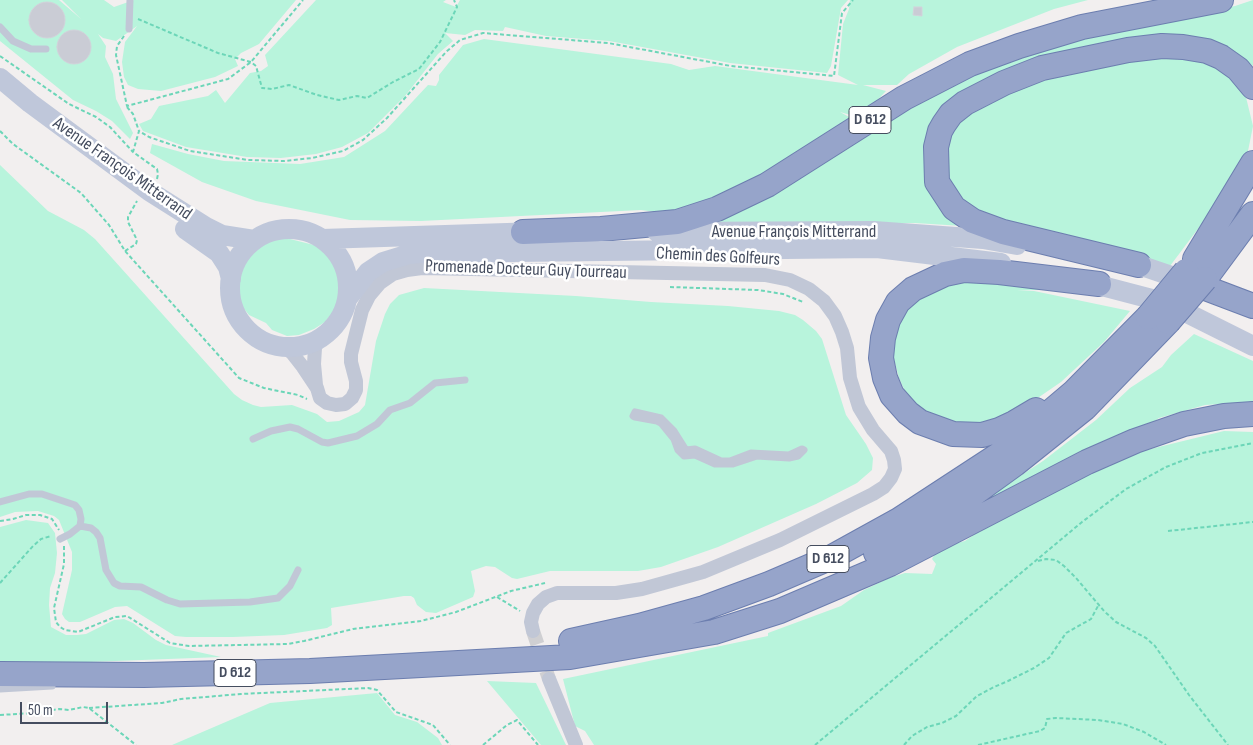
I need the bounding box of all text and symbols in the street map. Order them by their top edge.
road number: D 612 [849,106,891,134]
street label: Avenue François Mitterrand [48,113,196,225]
street label: Avenue François Mitterrand [712,221,876,243]
street label: Chemin des Golfeurs [656,243,780,271]
street label: Promenade Docteur Guy Tourreau [425,256,627,284]
road number: D 612 [807,546,849,572]
road number: D 612 [214,660,256,686]
scale bar [22,692,110,724]
text: 50 m [28,701,53,720]

